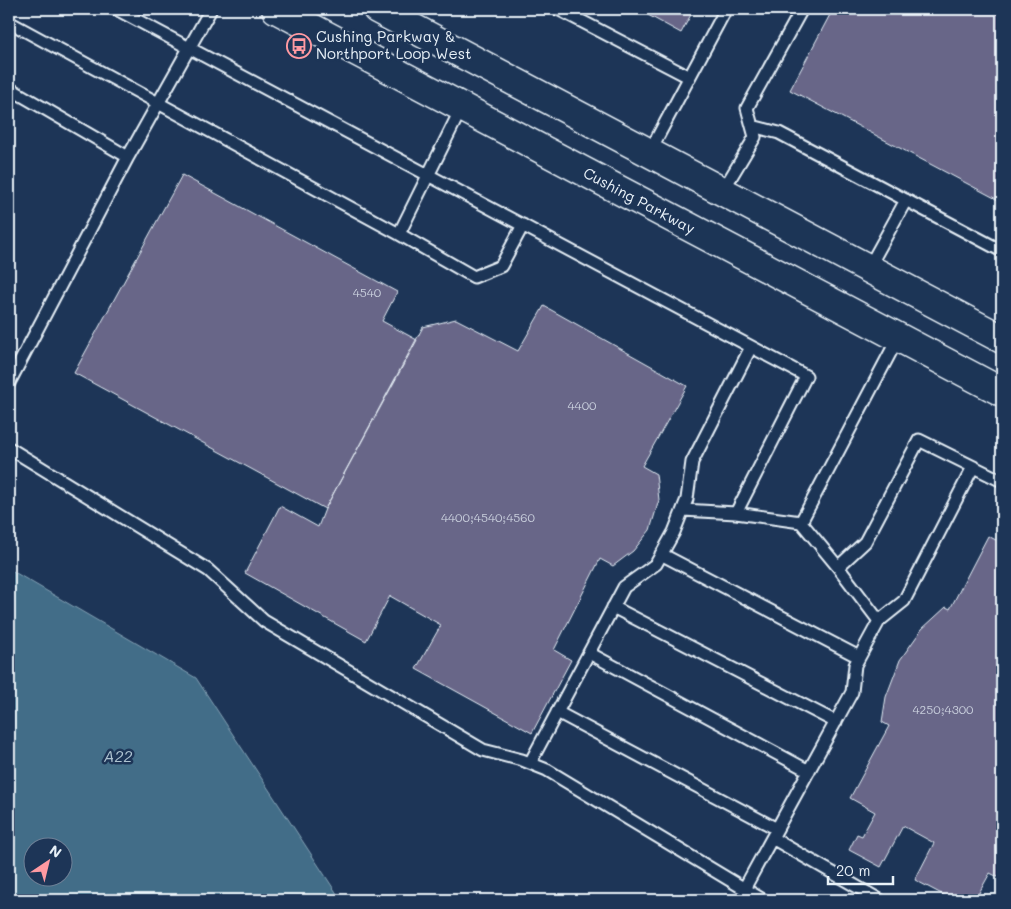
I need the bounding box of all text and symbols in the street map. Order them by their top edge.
place label: Cushing Parkway & Northport Loop West [316,26,472,63]
bus stop icon: Cushing Parkway & Northport Loop West [286,33,312,59]
street label: Cushing Parkway [580,162,699,238]
house number: 4540 [353,284,382,300]
house number: 4400 [568,397,597,413]
house number: 4400;4540;4560 [441,509,536,525]
house number: 4250;4300 [913,701,974,717]
water label: A22 [104,745,133,766]
north arrow [22,836,72,886]
text: N [46,840,66,862]
scale bar [828,854,894,886]
text: 20 m [836,860,870,880]

